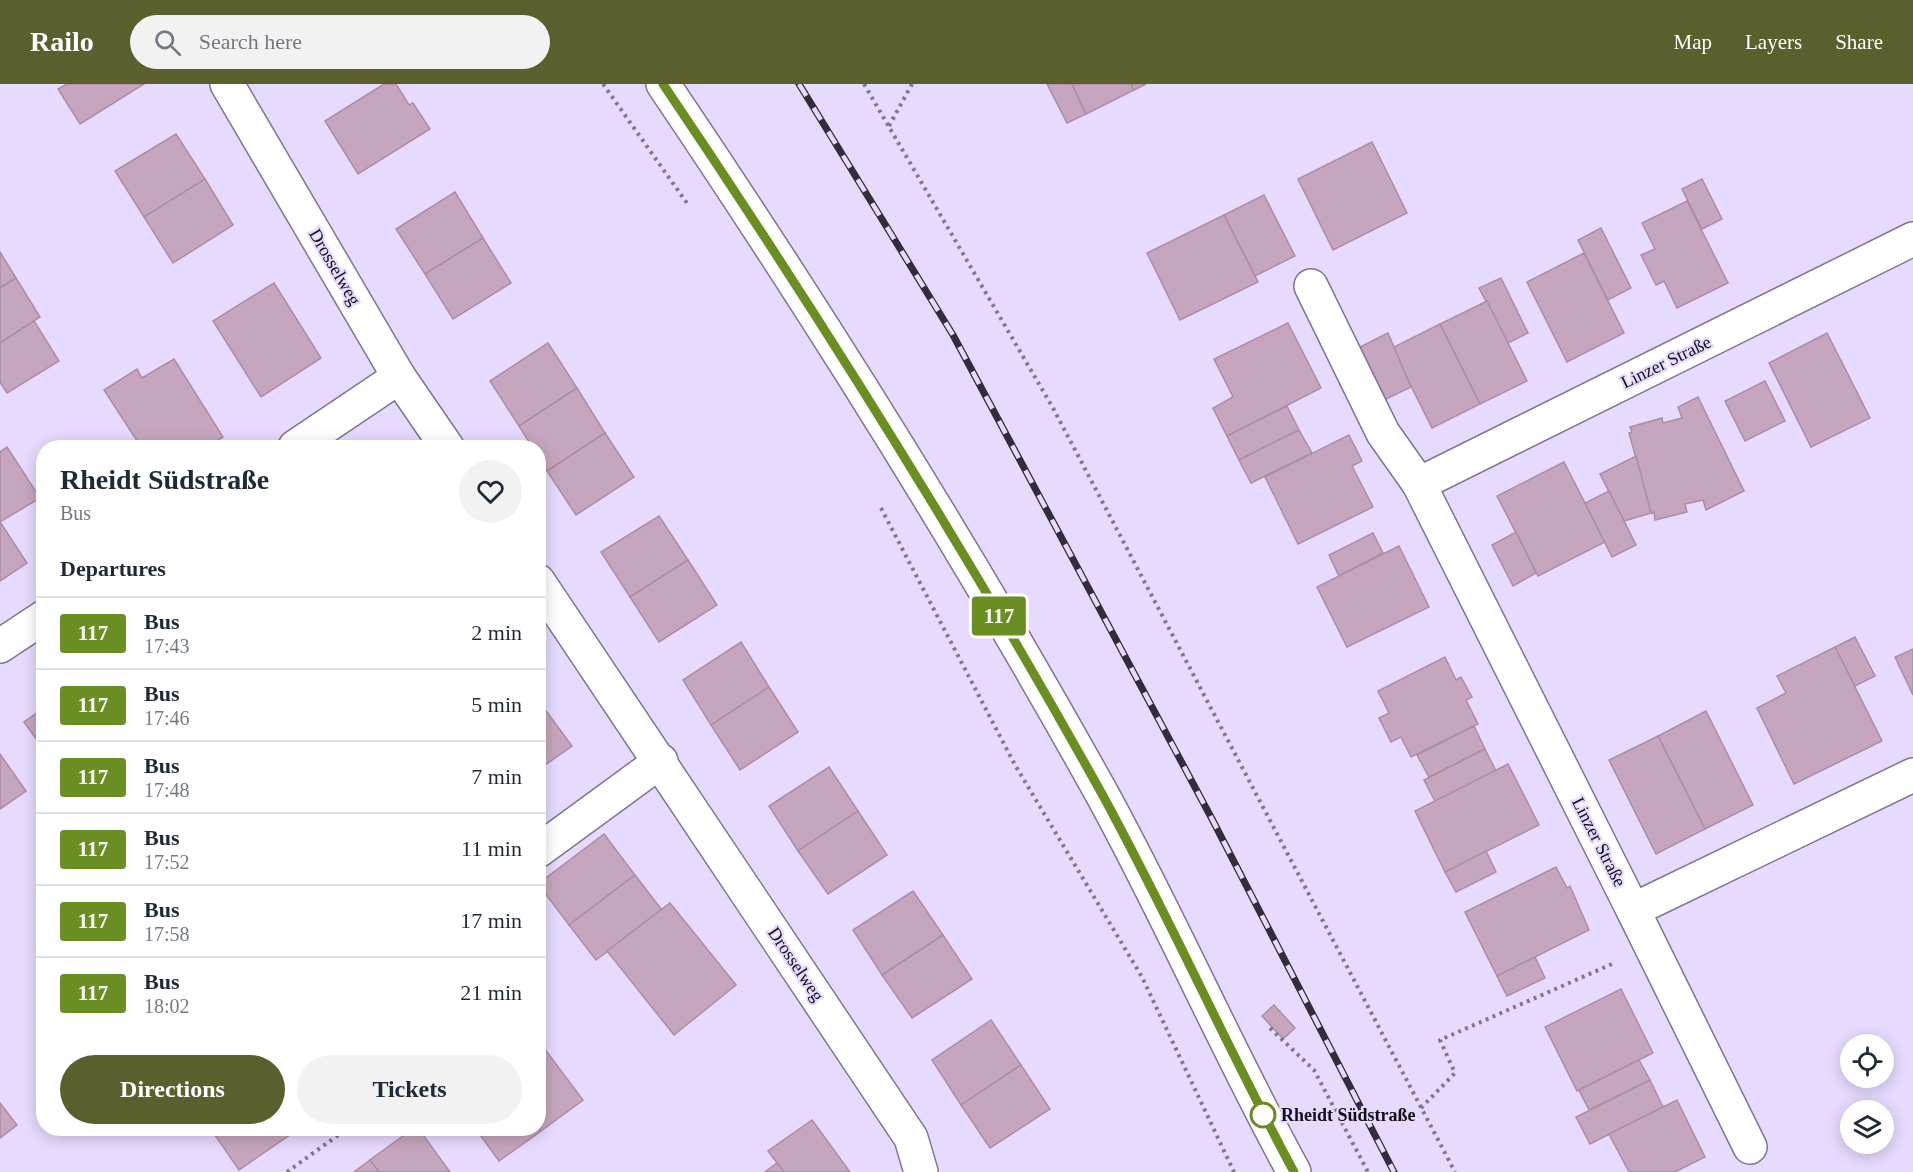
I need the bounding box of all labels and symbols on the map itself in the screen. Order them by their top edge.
street label: Drosselweg [305,225,365,309]
street label: Linzer Straße [1618,332,1714,392]
line badge: 117 [964,596,1034,636]
street label: Linzer Straße [1568,794,1630,890]
street label: Drosselweg [764,923,828,1005]
marker: Rheidt Südstraße [1250,1102,1276,1128]
place label: Rheidt Südstraße [1281,1105,1416,1125]

